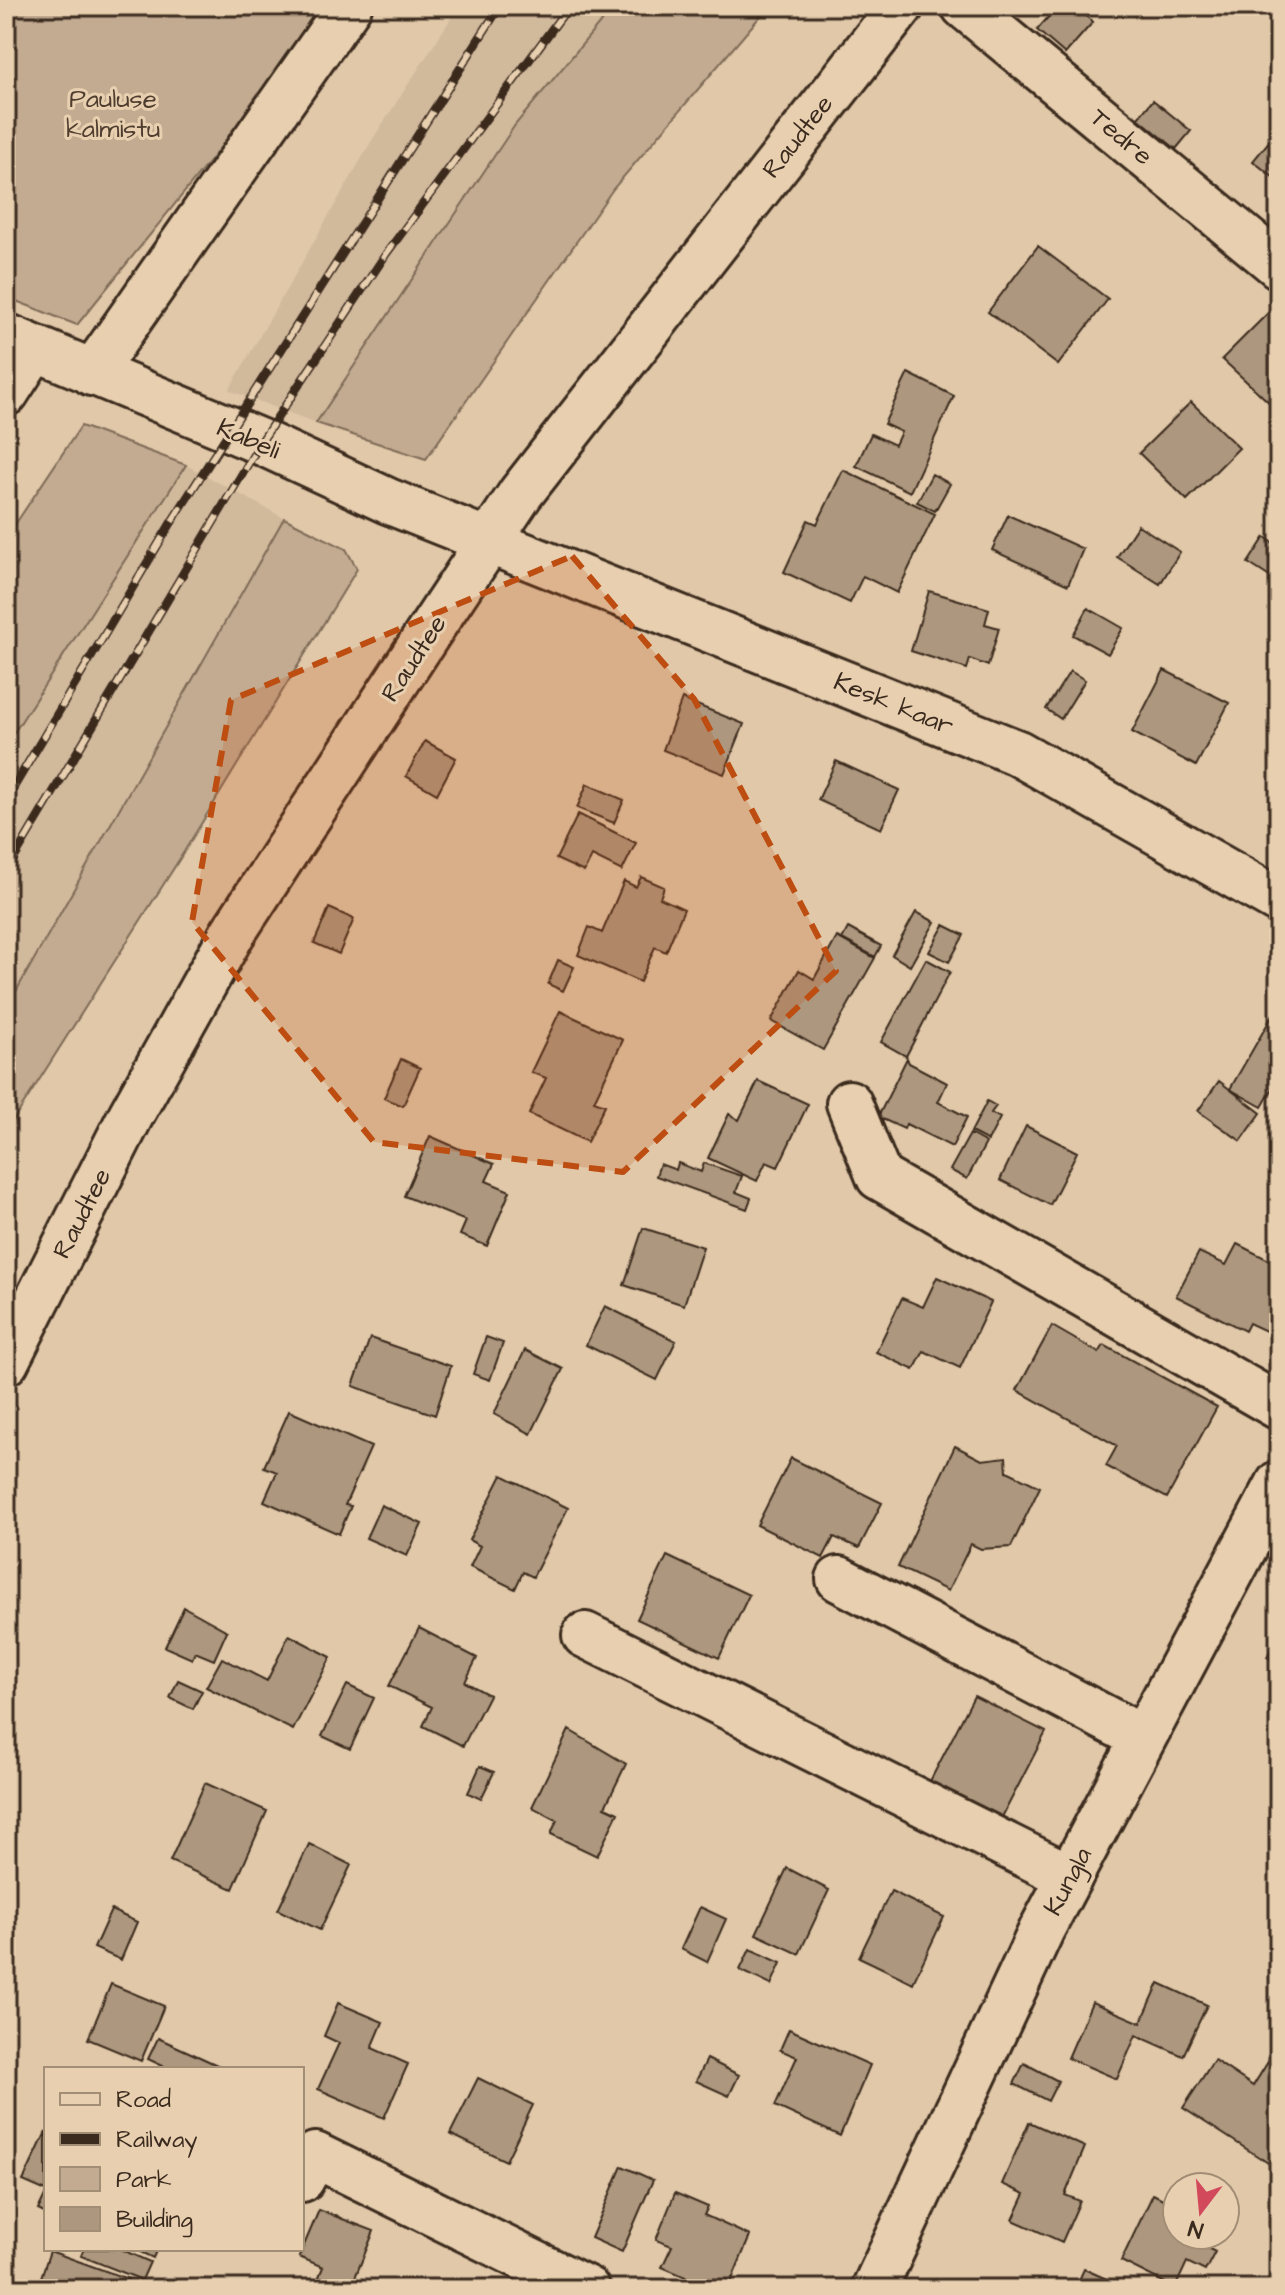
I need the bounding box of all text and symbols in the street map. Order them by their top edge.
park label: Pauluse kalmistu [66,81,160,147]
street label: Raudtee [754,87,842,186]
street label: Tedre [1082,100,1161,174]
street label: Kabeli [211,410,286,468]
street label: Raudtee [372,608,455,709]
street label: Kesk kaar [828,664,959,744]
street label: Raudtee [44,1162,120,1265]
street label: Kungla [1035,1841,1103,1923]
legend [44,2067,304,2251]
text: Road [116,2083,171,2117]
text: Railway [116,2123,198,2158]
text: Park [116,2163,172,2197]
north arrow [1161,2171,1241,2251]
text: Building [116,2203,193,2238]
text: N [1185,2212,1207,2246]

